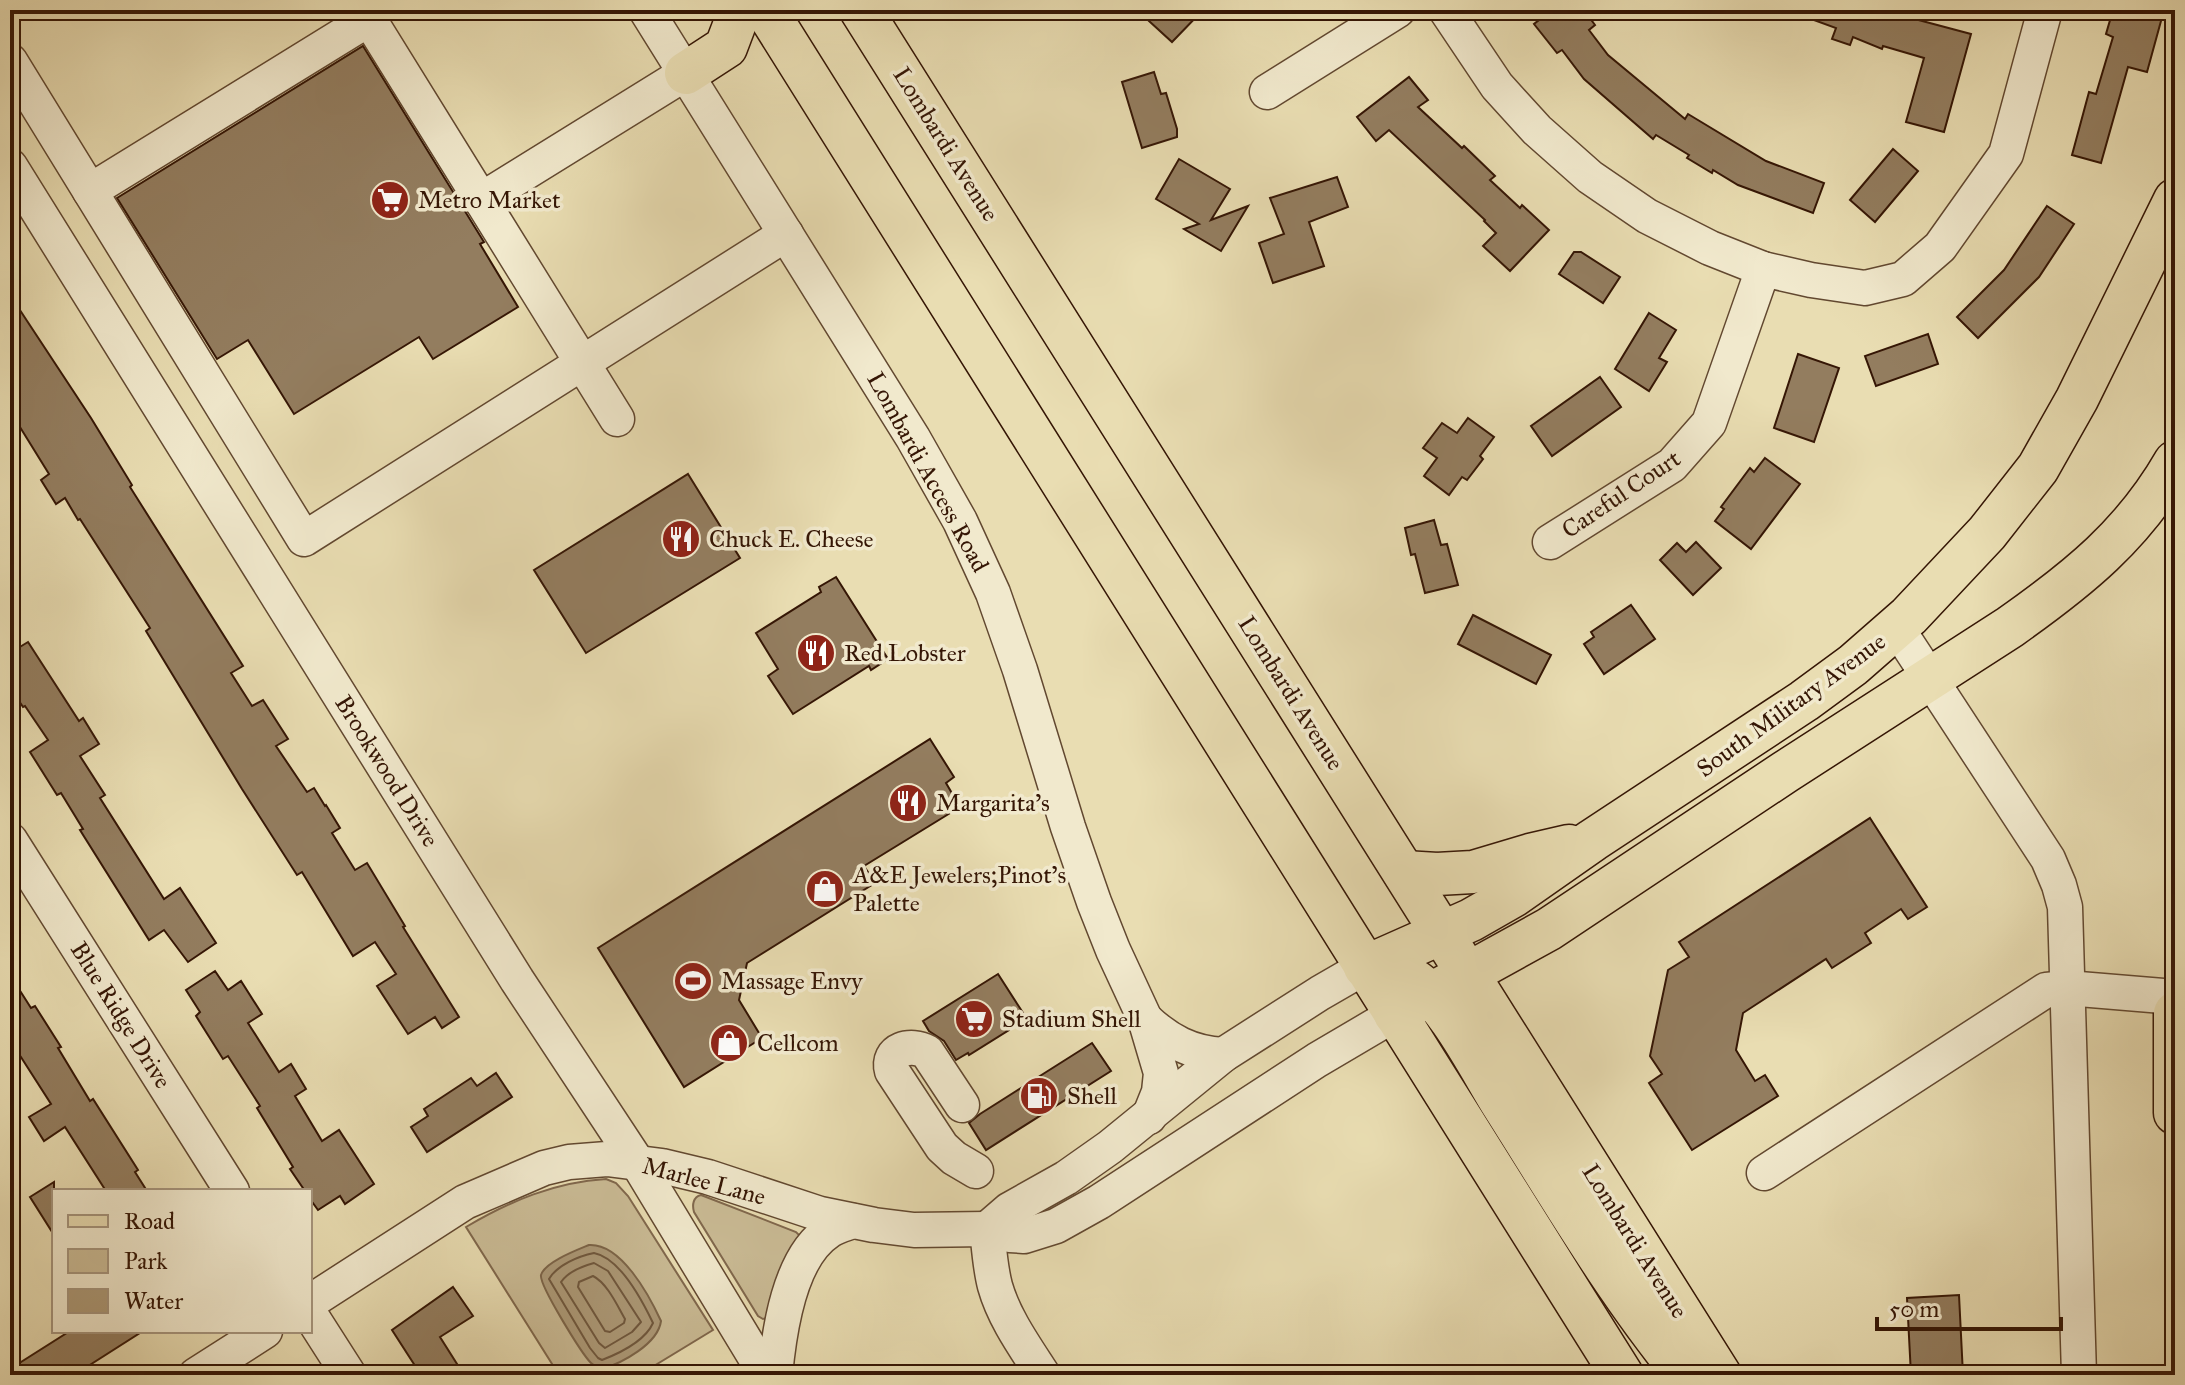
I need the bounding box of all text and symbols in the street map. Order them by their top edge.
street label: Lombardi Avenue [887,61,1005,227]
supermarket icon: Metro Market [369,179,411,221]
place label: Metro Market [418,185,561,215]
street label: Lombardi Access Road [860,367,996,577]
street label: Careful Court [1556,443,1687,545]
restaurant icon: Chuck E. Cheese [660,518,702,560]
place label: Chuck E. Cheese [709,524,874,554]
street label: Lombardi Avenue [1232,610,1350,776]
street label: South Military Avenue [1691,626,1891,784]
restaurant icon: Red Lobster [795,632,837,674]
place label: Red Lobster [844,638,966,668]
street label: Brookwood Drive [328,690,446,852]
restaurant icon: Margarita's [887,782,929,824]
place label: Margarita's [936,788,1050,818]
place label: A&E Jewelers;Pinot's Palette [852,860,1066,918]
shop icon: A&E Jewelers;Pinot's Palette [804,868,846,910]
street label: Blue Ridge Drive [64,936,178,1094]
sports icon: Massage Envy [672,960,714,1002]
place label: Massage Envy [721,966,863,996]
supermarket icon: Stadium Shell [953,998,995,1040]
place label: Stadium Shell [1002,1004,1142,1034]
shop icon: Cellcom [708,1022,750,1064]
place label: Cellcom [757,1028,839,1058]
fuel station icon: Shell [1018,1075,1060,1117]
place label: Shell [1067,1081,1118,1111]
street label: Marlee Lane [639,1150,769,1212]
street label: Lombardi Avenue [1576,1158,1694,1324]
legend [52,1189,312,1333]
text: Road [124,1206,175,1236]
text: Park [124,1246,168,1276]
scale bar [1877,1281,2061,1331]
text: Water [124,1286,183,1316]
text: 50 m [1889,1294,1939,1324]

